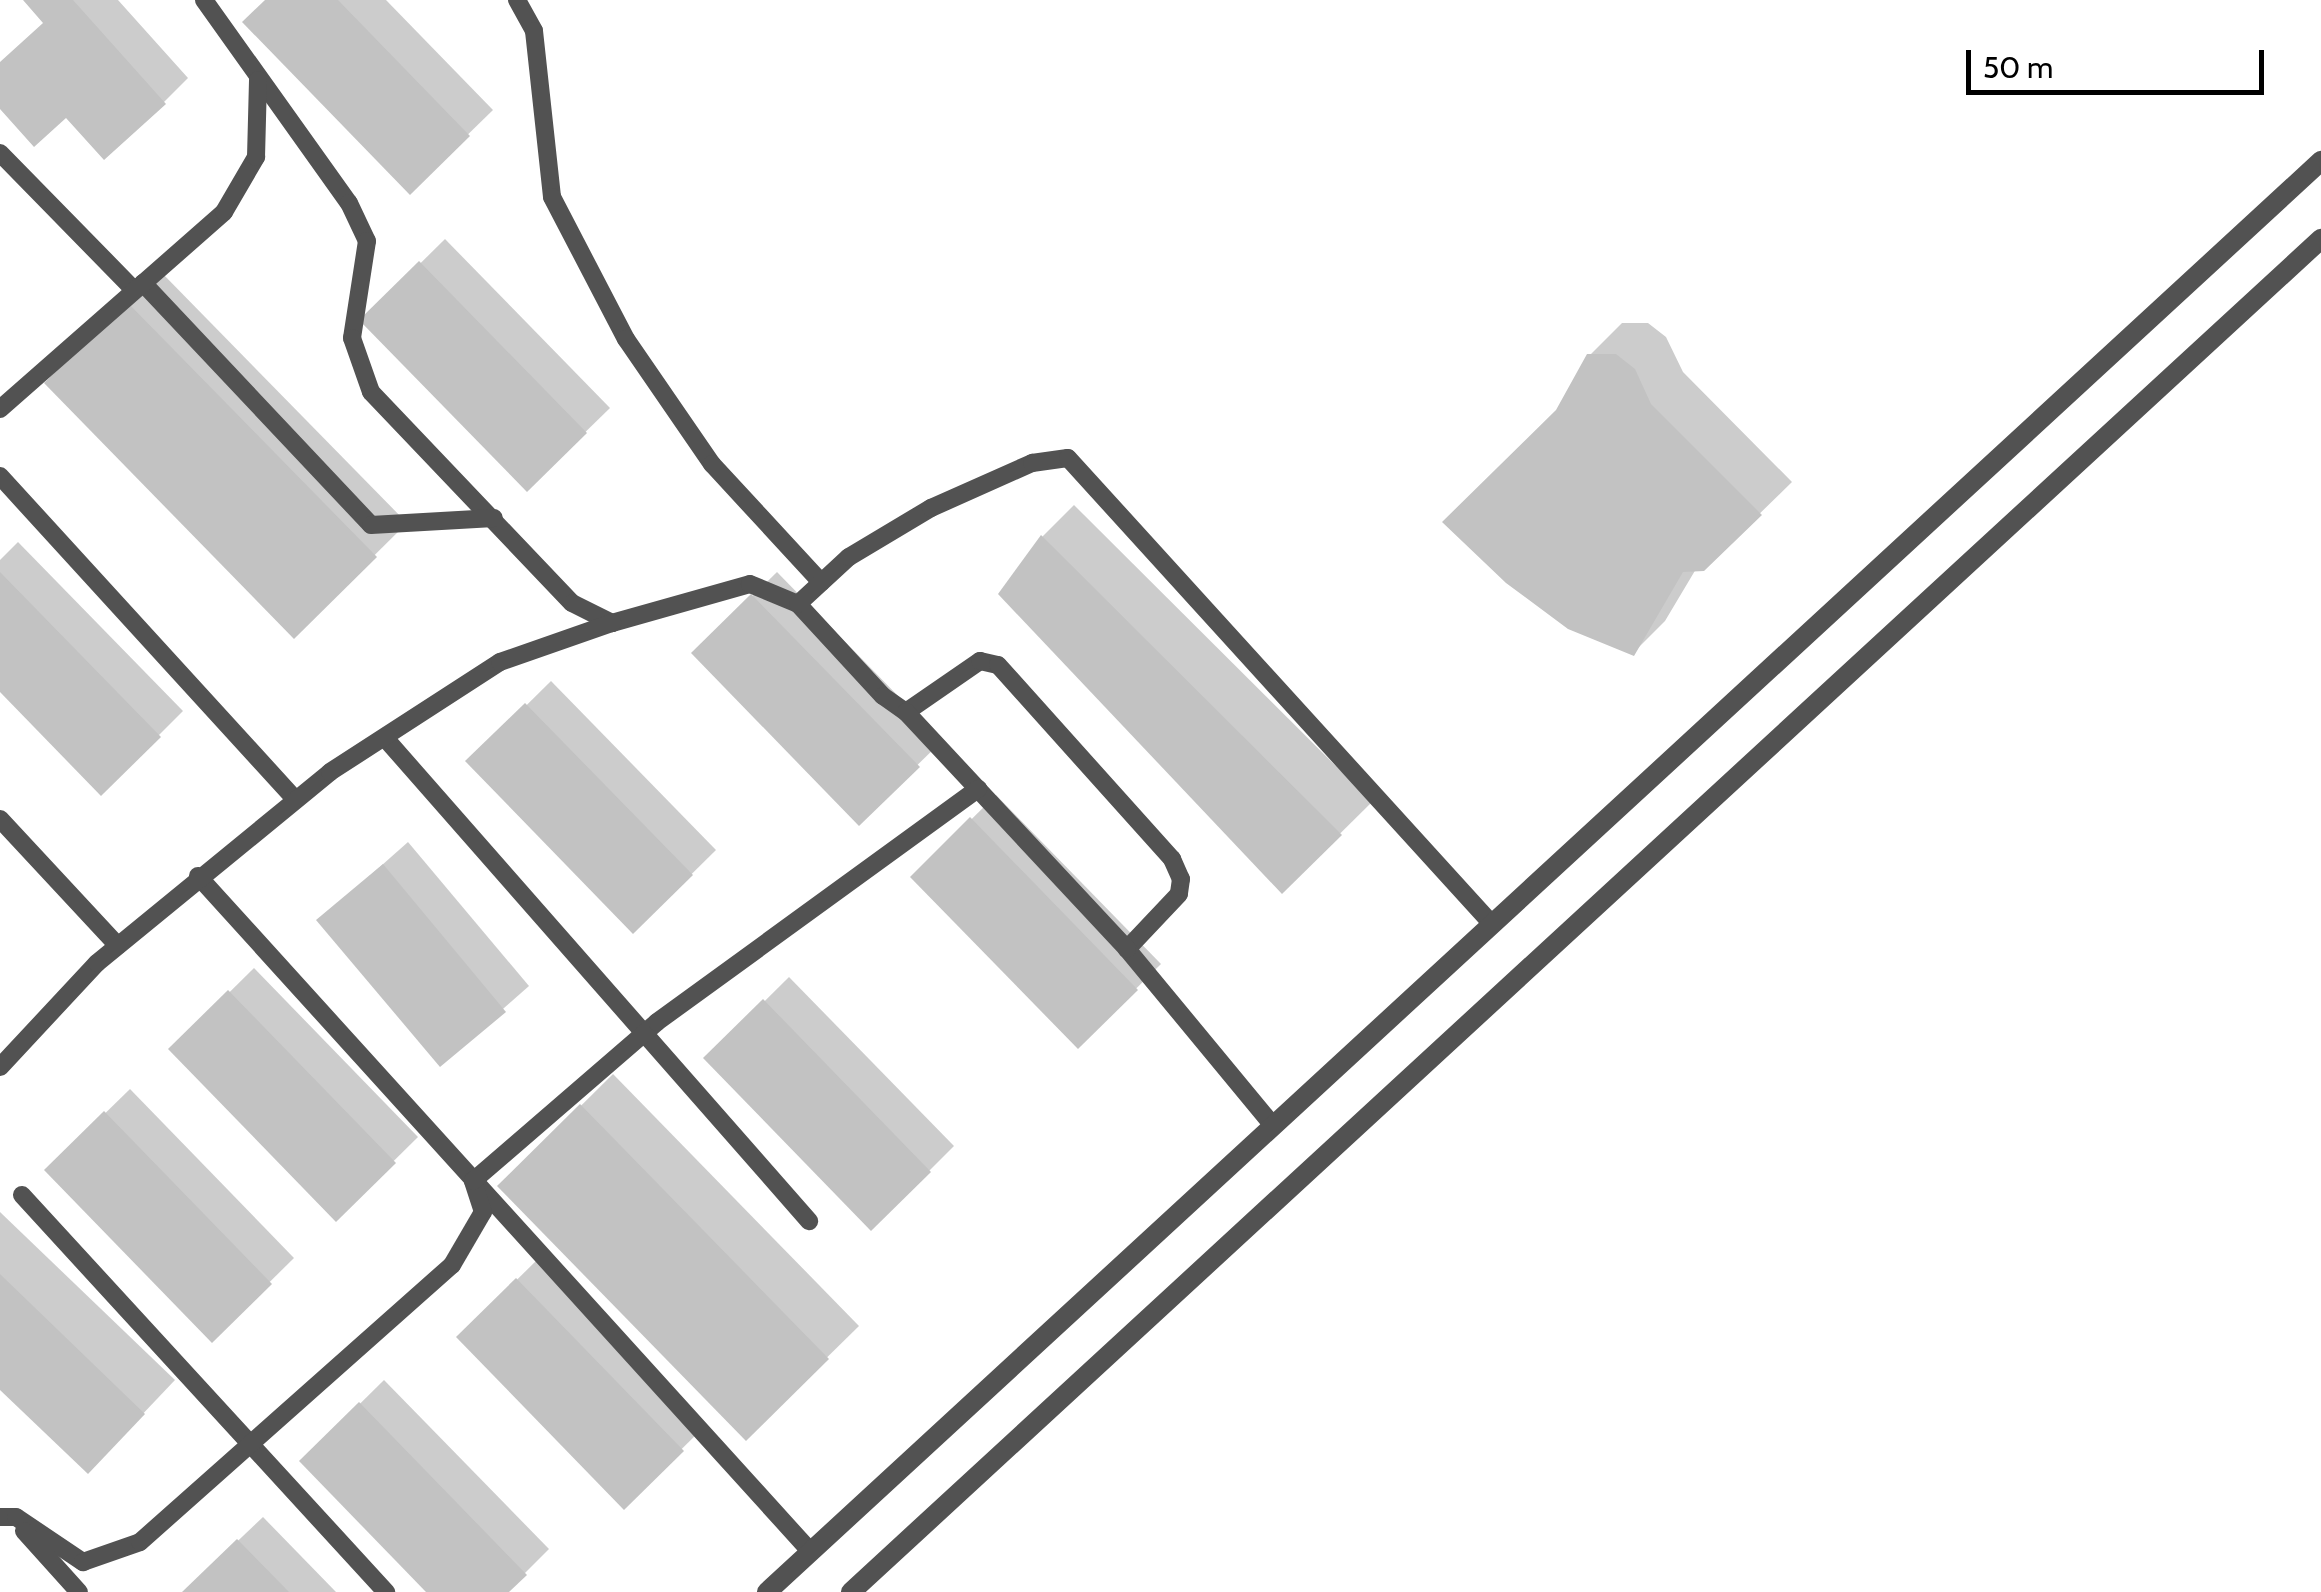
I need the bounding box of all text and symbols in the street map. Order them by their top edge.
scale bar [1971,30,2268,92]
text: 50 m [1983,49,2053,86]

